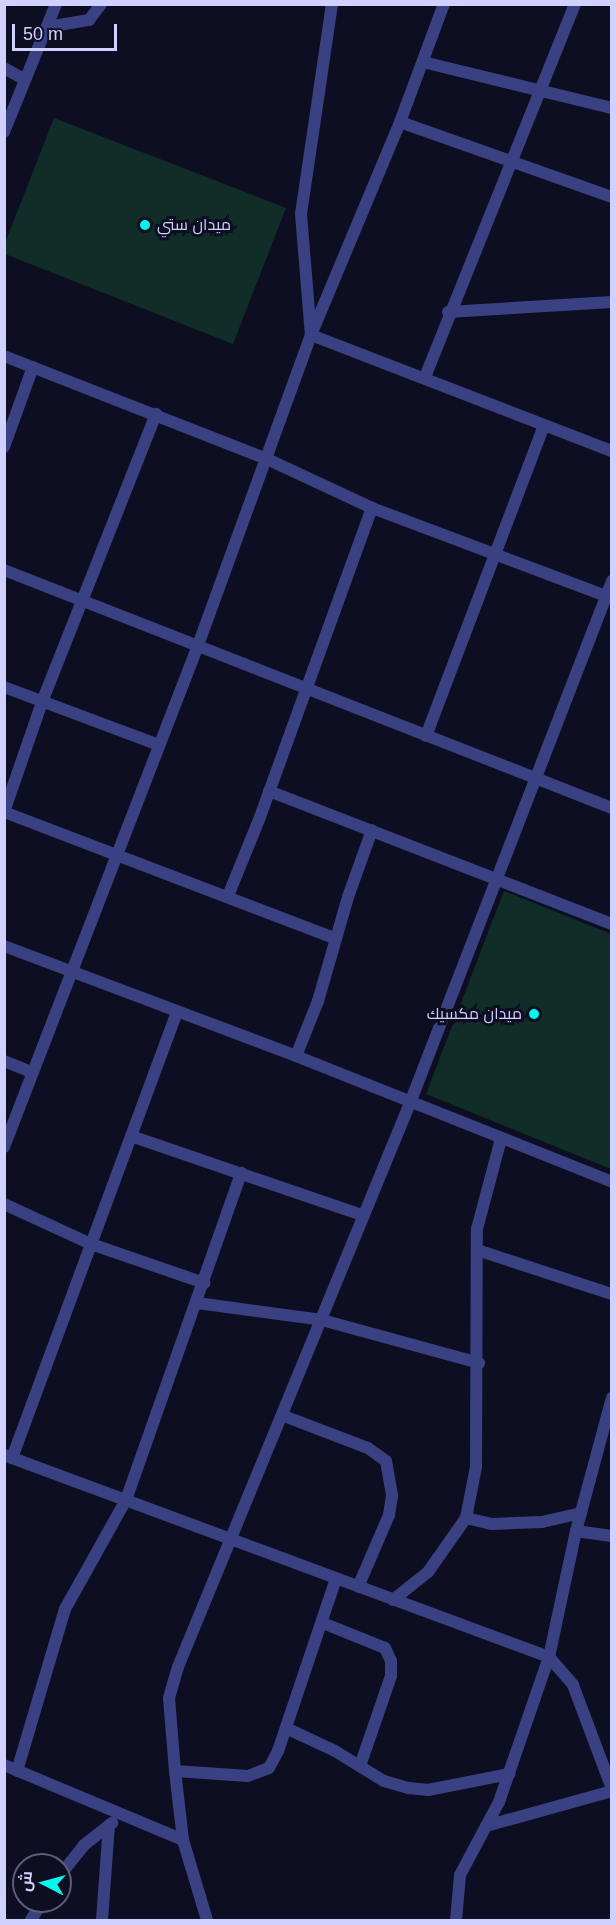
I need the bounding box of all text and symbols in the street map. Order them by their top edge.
scale bar [15,12,120,50]
text: 50 m [23,24,63,44]
place label: ميدان ستي [157,215,231,235]
marker: ميدان ستي [138,218,152,232]
place label: ميدان مكسيك [427,1004,522,1024]
marker: ميدان مكسيك [527,1007,541,1021]
north arrow [12,1853,72,1913]
text: ش [16,1870,35,1892]

